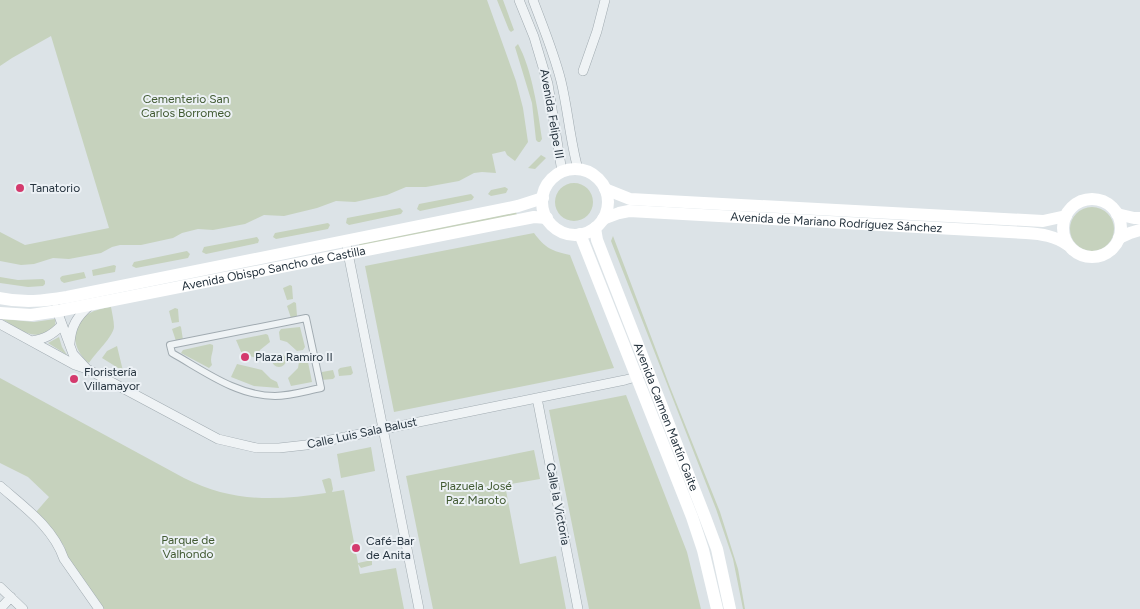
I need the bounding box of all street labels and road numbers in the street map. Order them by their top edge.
street label: Avenida Felipe III [537,68,567,160]
street label: Avenida de Mariano Rodríguez Sánchez [730,210,943,235]
street label: Avenida Obispo Sancho de Castilla [180,243,367,293]
street label: Avenida Carmen Martín Gaite [631,341,701,493]
street label: Calle Luis Sala Balust [306,414,419,451]
street label: Calle la Victoria [543,462,573,546]

